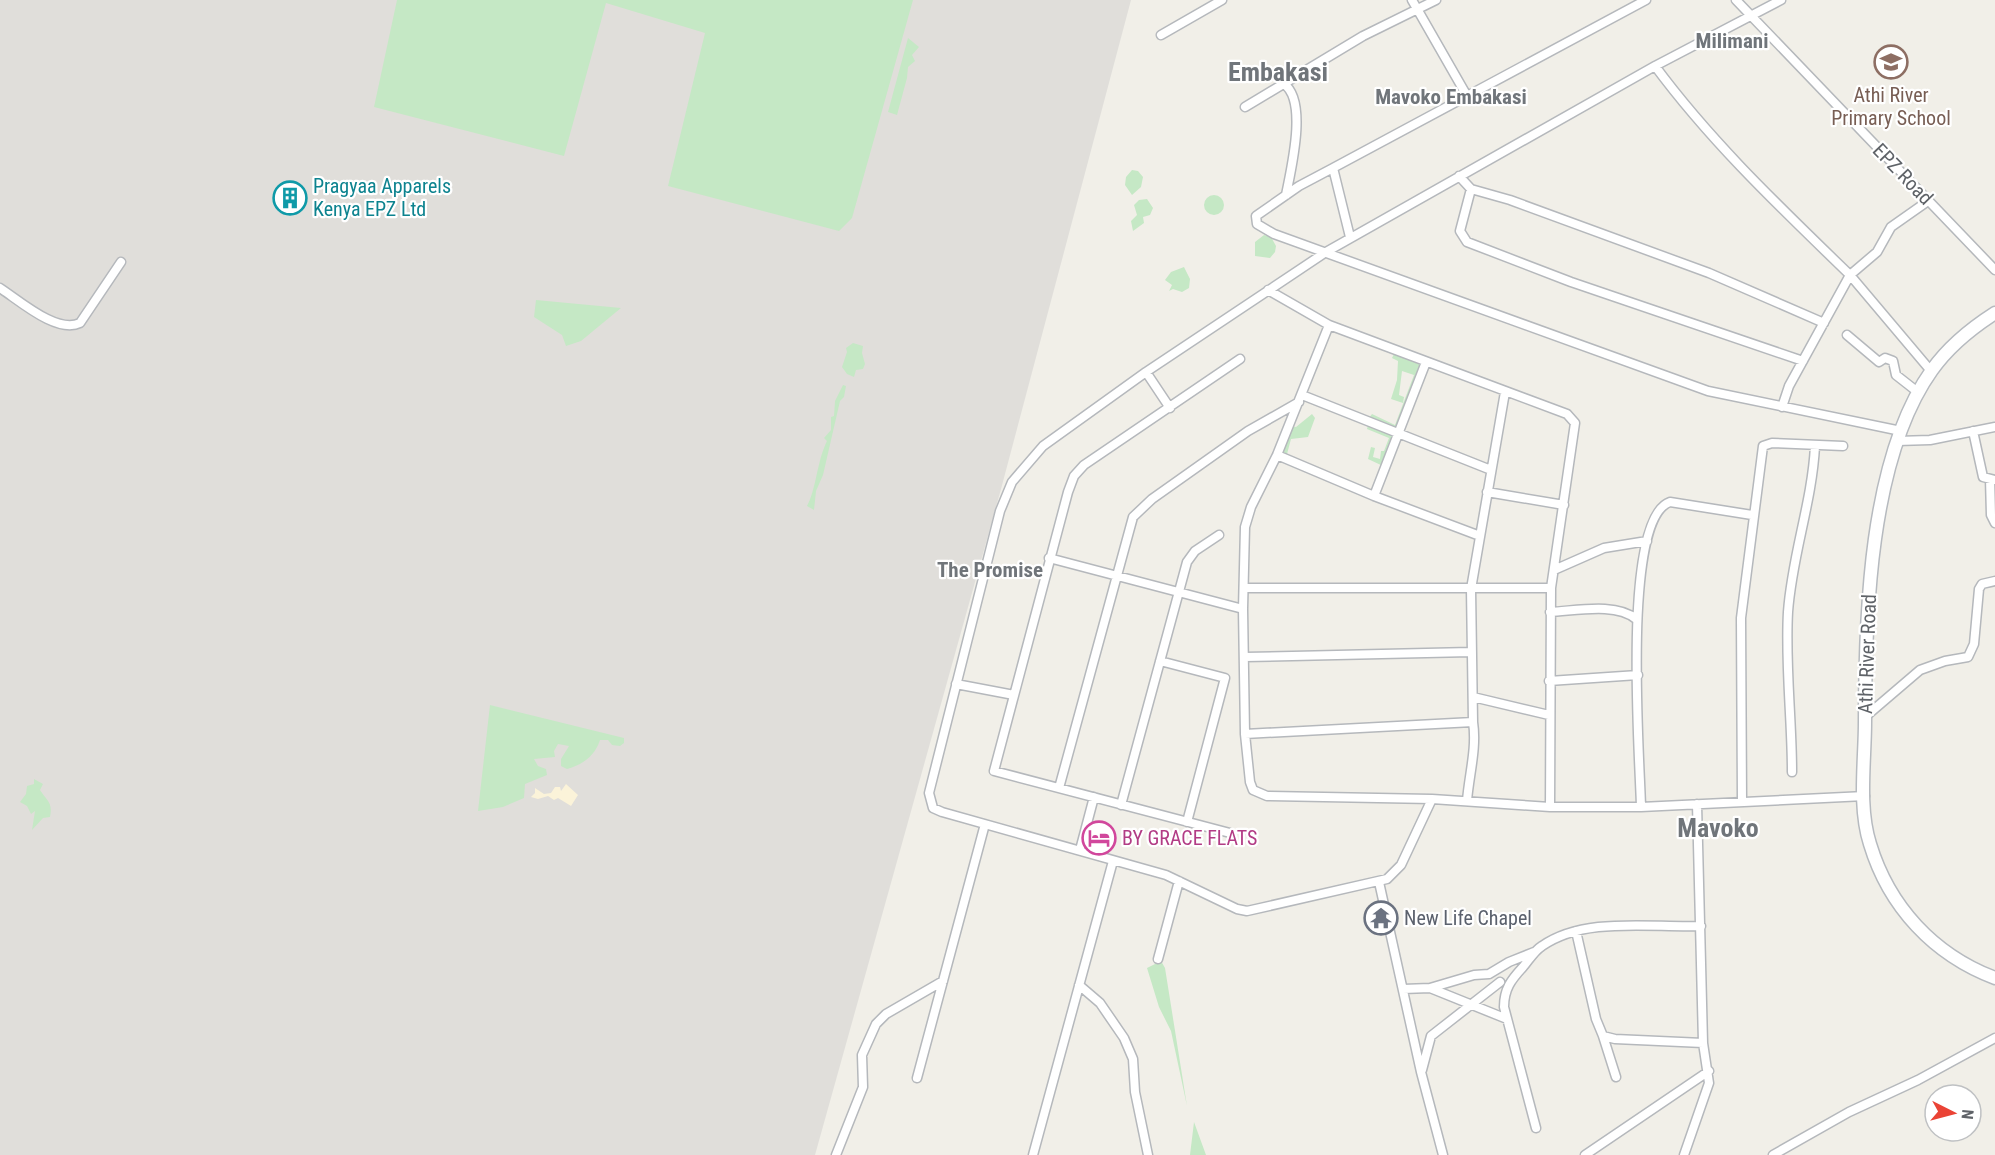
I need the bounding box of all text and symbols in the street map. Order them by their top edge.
district label: Milimani [1696,29,1768,53]
school or university icon: Athi River Primary School [1873,44,1909,80]
district label: Embakasi [1228,57,1328,87]
place label: Athi River Primary School [1831,83,1951,130]
district label: Mavoko Embakasi [1375,85,1527,109]
street label: EPZ Road [1868,138,1938,210]
place label: Pragyaa Apparels Kenya EPZ Ltd [313,174,451,221]
building icon: Pragyaa Apparels Kenya EPZ Ltd [272,180,308,216]
district label: The Promise [937,558,1043,582]
street label: Athi River Road [1853,594,1881,714]
district label: Mavoko [1677,813,1759,843]
hotel icon: BY GRACE FLATS [1081,820,1117,856]
place label: BY GRACE FLATS [1122,826,1257,850]
temple icon: New Life Chapel [1363,900,1399,936]
place label: New Life Chapel [1404,906,1532,930]
north arrow [1923,1083,1983,1143]
text: N [1957,1109,1977,1120]

